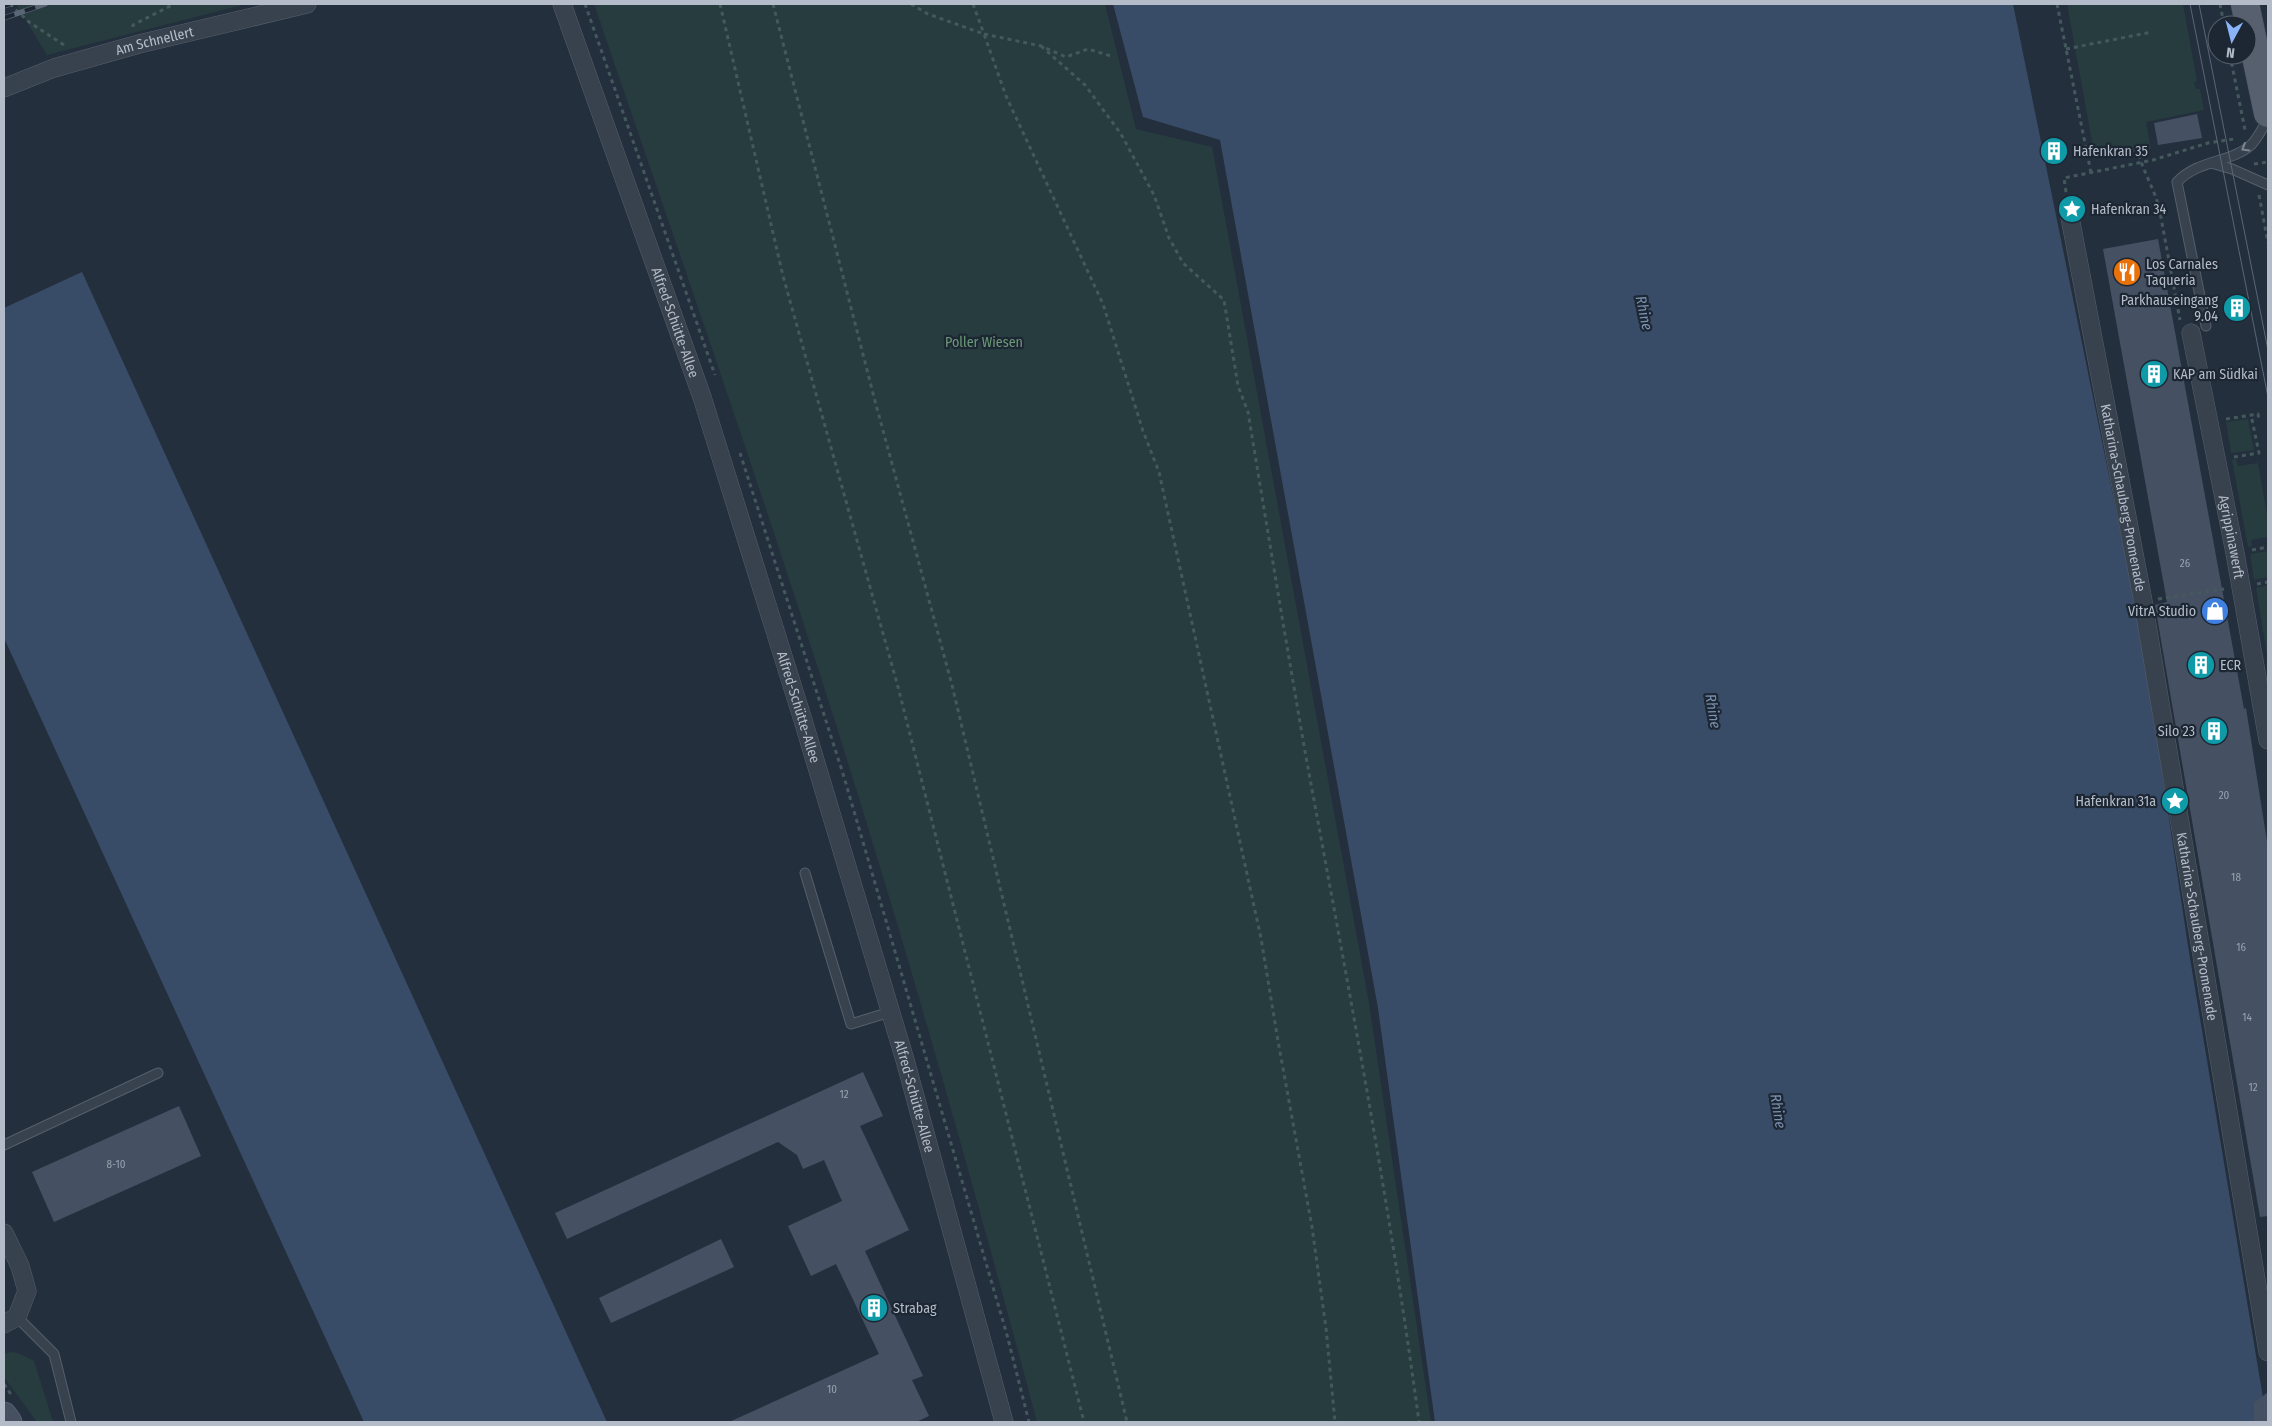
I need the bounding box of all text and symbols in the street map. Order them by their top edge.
north arrow [2207,15,2257,65]
street label: Am Schnellert [114,23,196,59]
text: N [2225,43,2236,61]
building icon: Hafenkran 35 [2039,136,2069,166]
one-way arrow [2242,141,2251,151]
place label: Hafenkran 35 [2073,143,2148,160]
place icon: Hafenkran 34 [2057,194,2087,224]
place label: Hafenkran 34 [2091,201,2167,218]
place label: Los Carnales Taqueria [2146,256,2218,289]
restaurant icon: Los Carnales Taqueria [2112,257,2142,287]
street label: Alfred-Schütte-Allee [647,265,702,380]
place label: Parkhauseingang 9.04 [2121,292,2218,325]
building icon: Parkhauseingang 9.04 [2222,293,2252,323]
water label: Rhine [1632,294,1656,332]
park label: Poller Wiesen [945,334,1023,351]
building icon: KAP am Südkai [2139,359,2169,389]
place label: KAP am Südkai [2173,366,2258,383]
street label: Katharina-Schauberg-Promenade [2097,403,2149,593]
street label: Agrippinawerft [2215,494,2247,581]
house number: 26 [2180,557,2191,570]
shop icon: VitrA Studio [2200,596,2230,626]
place label: VitrA Studio [2128,603,2196,620]
street label: Alfred-Schütte-Allee [773,649,823,765]
building icon: ECR [2186,650,2216,680]
place label: ECR [2220,657,2242,674]
water label: Rhine [1701,692,1725,730]
building icon: Silo 23 [2199,716,2229,746]
place label: Silo 23 [2158,723,2195,740]
place icon: Hafenkran 31a [2160,786,2190,816]
house number: 20 [2219,789,2230,802]
place label: Hafenkran 31a [2075,793,2156,810]
street label: Katharina-Schauberg-Promenade [2173,831,2221,1022]
house number: 18 [2231,871,2241,884]
house number: 16 [2236,941,2246,954]
house number: 14 [2242,1011,2252,1024]
street label: Alfred-Schütte-Allee [890,1038,938,1155]
house number: 12 [2248,1081,2258,1094]
house number: 12 [839,1088,849,1101]
water label: Rhine [1766,1092,1790,1130]
house number: 8-10 [107,1158,126,1171]
building icon: Strabag [859,1293,889,1323]
place label: Strabag [893,1300,937,1317]
house number: 10 [827,1383,837,1396]

